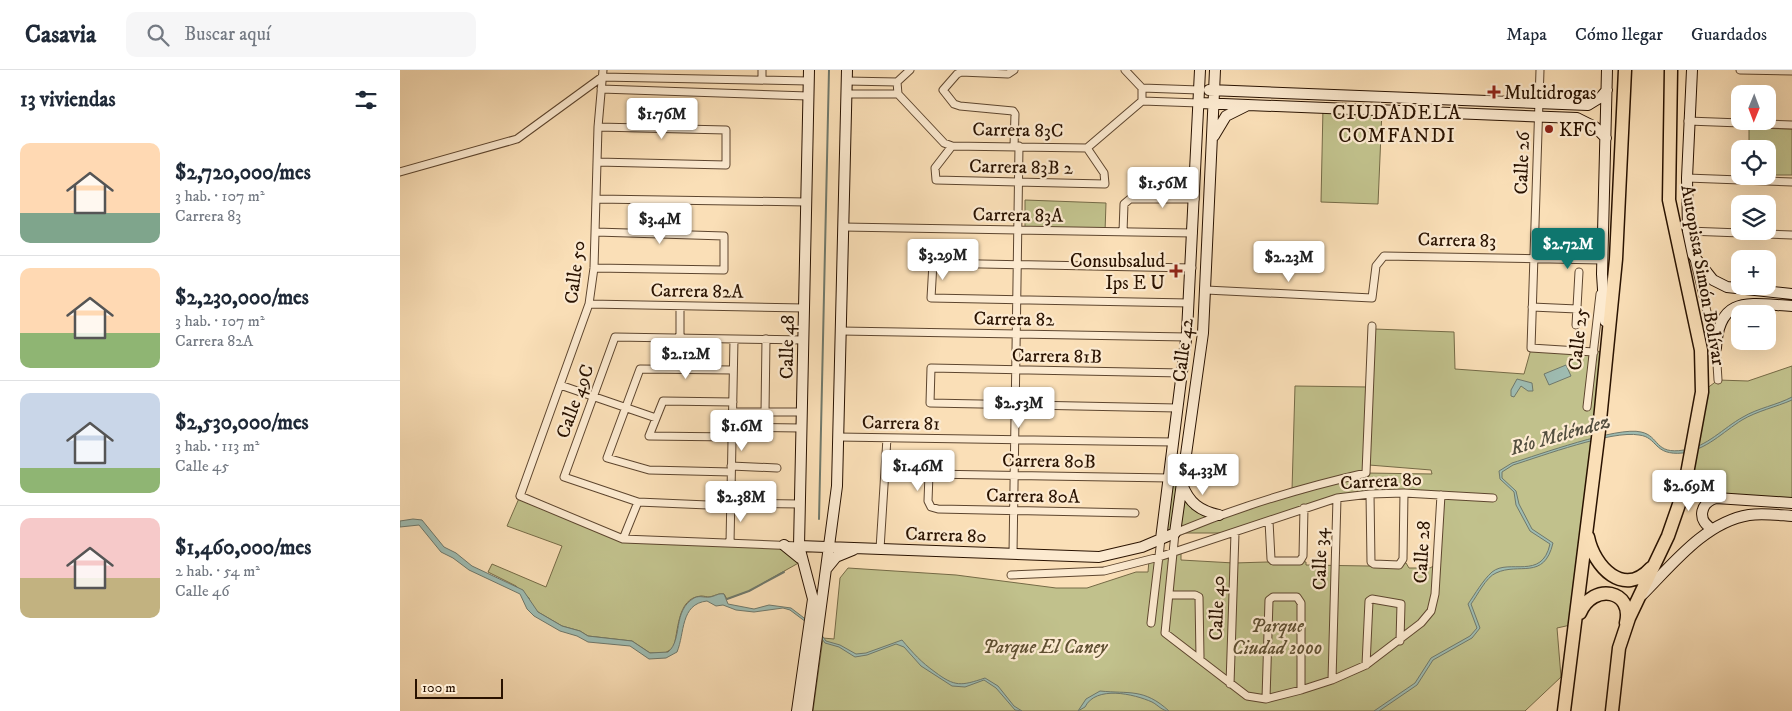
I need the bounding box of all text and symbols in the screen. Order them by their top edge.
search box [126,12,476,57]
text: Casavia [25,20,96,50]
icon: search [144,21,172,49]
text: Buscar aquí [184,23,271,46]
text: Mapa [1506,24,1547,46]
text: Cómo llegar [1575,24,1663,46]
text: Guardados [1691,24,1767,46]
place label: Multidrogas [1504,82,1596,105]
north arrow [1731,85,1776,130]
map controls [1731,85,1776,350]
icon: filters [352,86,380,114]
marker: Multidrogas [1488,86,1500,98]
text: 13 viviendas [20,87,115,113]
pin: $1.76M [621,98,703,140]
district label: CIUDADELA COMFANDI [1332,101,1462,149]
text: $1.76M [638,104,686,124]
street label: Carrera 83C [972,118,1064,143]
place label: KFC [1559,119,1597,142]
marker: KFC [1543,123,1555,135]
street label: Calle 26 [1510,130,1535,195]
button: locate [1731,140,1776,185]
street label: Carrera 83B 2 [969,155,1074,180]
text: $2,720,000/mes [175,160,311,186]
icon: home [60,163,120,223]
pin: $1.56M [1122,166,1204,209]
text: $1.56M [1138,173,1188,193]
street label: Autopista Simón Bolívar [1675,183,1730,367]
text: 3 hab. · 107 m² [175,186,265,206]
button: layers [1731,195,1776,240]
pin: $3.4M [625,202,695,245]
street label: Carrera 83A [972,203,1064,228]
text: Carrera 83 [175,206,241,226]
text: $3.4M [639,209,681,229]
street label: Carrera 83 [1418,228,1496,253]
pin: $2.72M [1527,228,1609,270]
text: $2.72M [1543,234,1593,254]
pin: $3.29M [902,238,984,281]
street label: Calle 50 [560,239,591,305]
pin: $2.23M [1248,240,1330,283]
text: $3.29M [919,245,967,265]
text: $2.23M [1264,247,1314,267]
place label: Consubsalud Ips E U [1070,250,1166,295]
button: + [1731,250,1776,295]
marker: Consubsalud Ips E U [1169,264,1183,278]
street label: Carrera 82A [650,279,744,304]
text: $2,230,000/mes [175,285,309,311]
icon: home [60,288,120,348]
button: − [1731,305,1776,350]
street label: Calle 25 [1564,306,1593,372]
street label: Carrera 82 [973,307,1055,332]
text: 3 hab. · 107 m² [175,311,265,331]
street label: Calle 48 [775,315,800,379]
street label: Calle 42 [1168,316,1199,383]
text: Carrera 82A [175,331,253,351]
pin: $2.12M [645,338,727,380]
text: $2.12M [662,344,710,364]
street label: Carrera 81B [1012,344,1102,369]
street label: Calle 49C [551,361,599,442]
pin: $2.53M [978,386,1060,429]
text: $2.53M [995,393,1043,413]
water label: Río Meléndez [1506,409,1614,462]
text: $2,530,000/mes [175,410,309,436]
pin: $1.6M [707,410,777,452]
street label: Carrera 81 [862,411,940,436]
icon: home [60,413,120,473]
text: $1.6M [721,416,763,436]
text: 3 hab. · 113 m² [175,436,259,456]
street label: Carrera 80B [1002,449,1096,474]
pin: $1.46M [877,450,959,492]
pin: $4.33M [1162,454,1244,496]
text: Calle 45 [175,456,229,476]
text: $1.46M [893,456,943,476]
text: $4.33M [1179,460,1227,480]
street label: Carrera 80 [1340,468,1422,495]
pin: $2.69M [1648,470,1730,512]
text: $2.69M [1663,476,1715,496]
pin: $2.38M [700,480,782,523]
street label: Carrera 80A [986,484,1081,509]
text: $2.38M [716,487,766,507]
street label: Calle 28 [1409,520,1436,584]
street label: Carrera 80 [905,523,987,548]
street label: Calle 34 [1308,527,1333,590]
text: $1,460,000/mes [175,535,311,561]
icon: home [60,538,120,598]
text: 2 hab. · 54 m² [175,561,260,581]
street label: Calle 40 [1205,575,1230,641]
text: Calle 46 [175,581,230,601]
park label: Parque Ciudad 2000 [1232,615,1323,660]
park label: Parque El Caney [983,636,1109,660]
scale bar [415,676,502,699]
text: 100 m [422,679,456,697]

